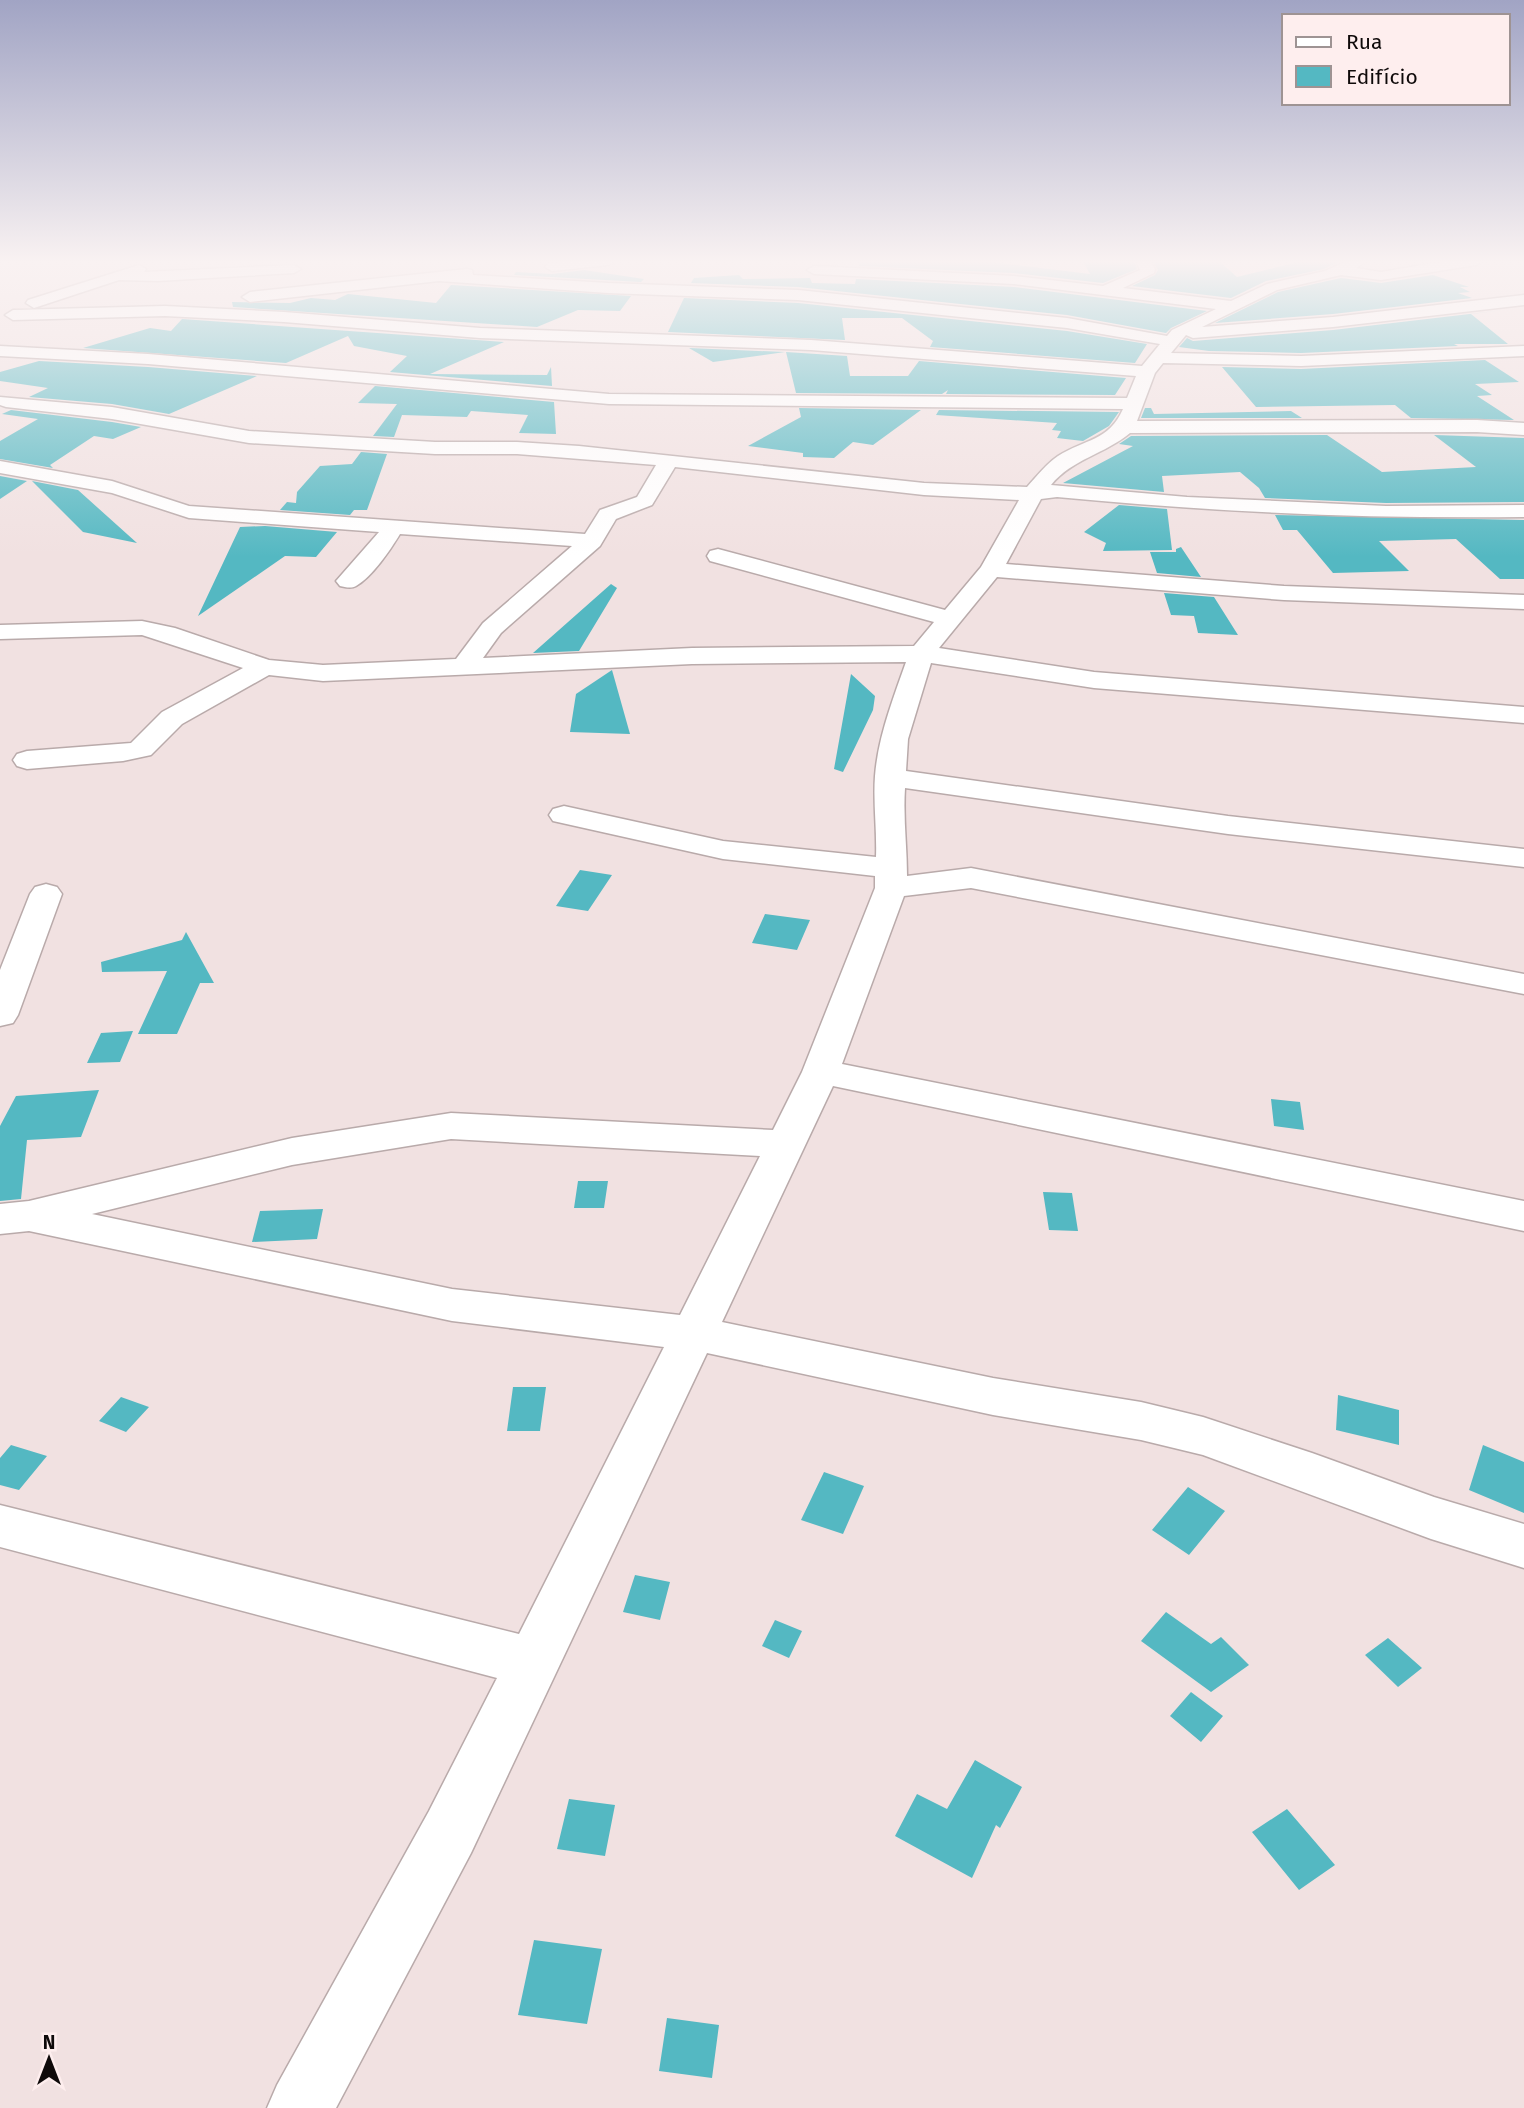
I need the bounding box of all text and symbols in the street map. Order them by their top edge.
legend [1282,14,1510,105]
text: Rua [1346,29,1382,55]
text: Edifício [1346,64,1418,90]
north arrow [14,2024,84,2094]
text: N [43,2031,55,2054]

